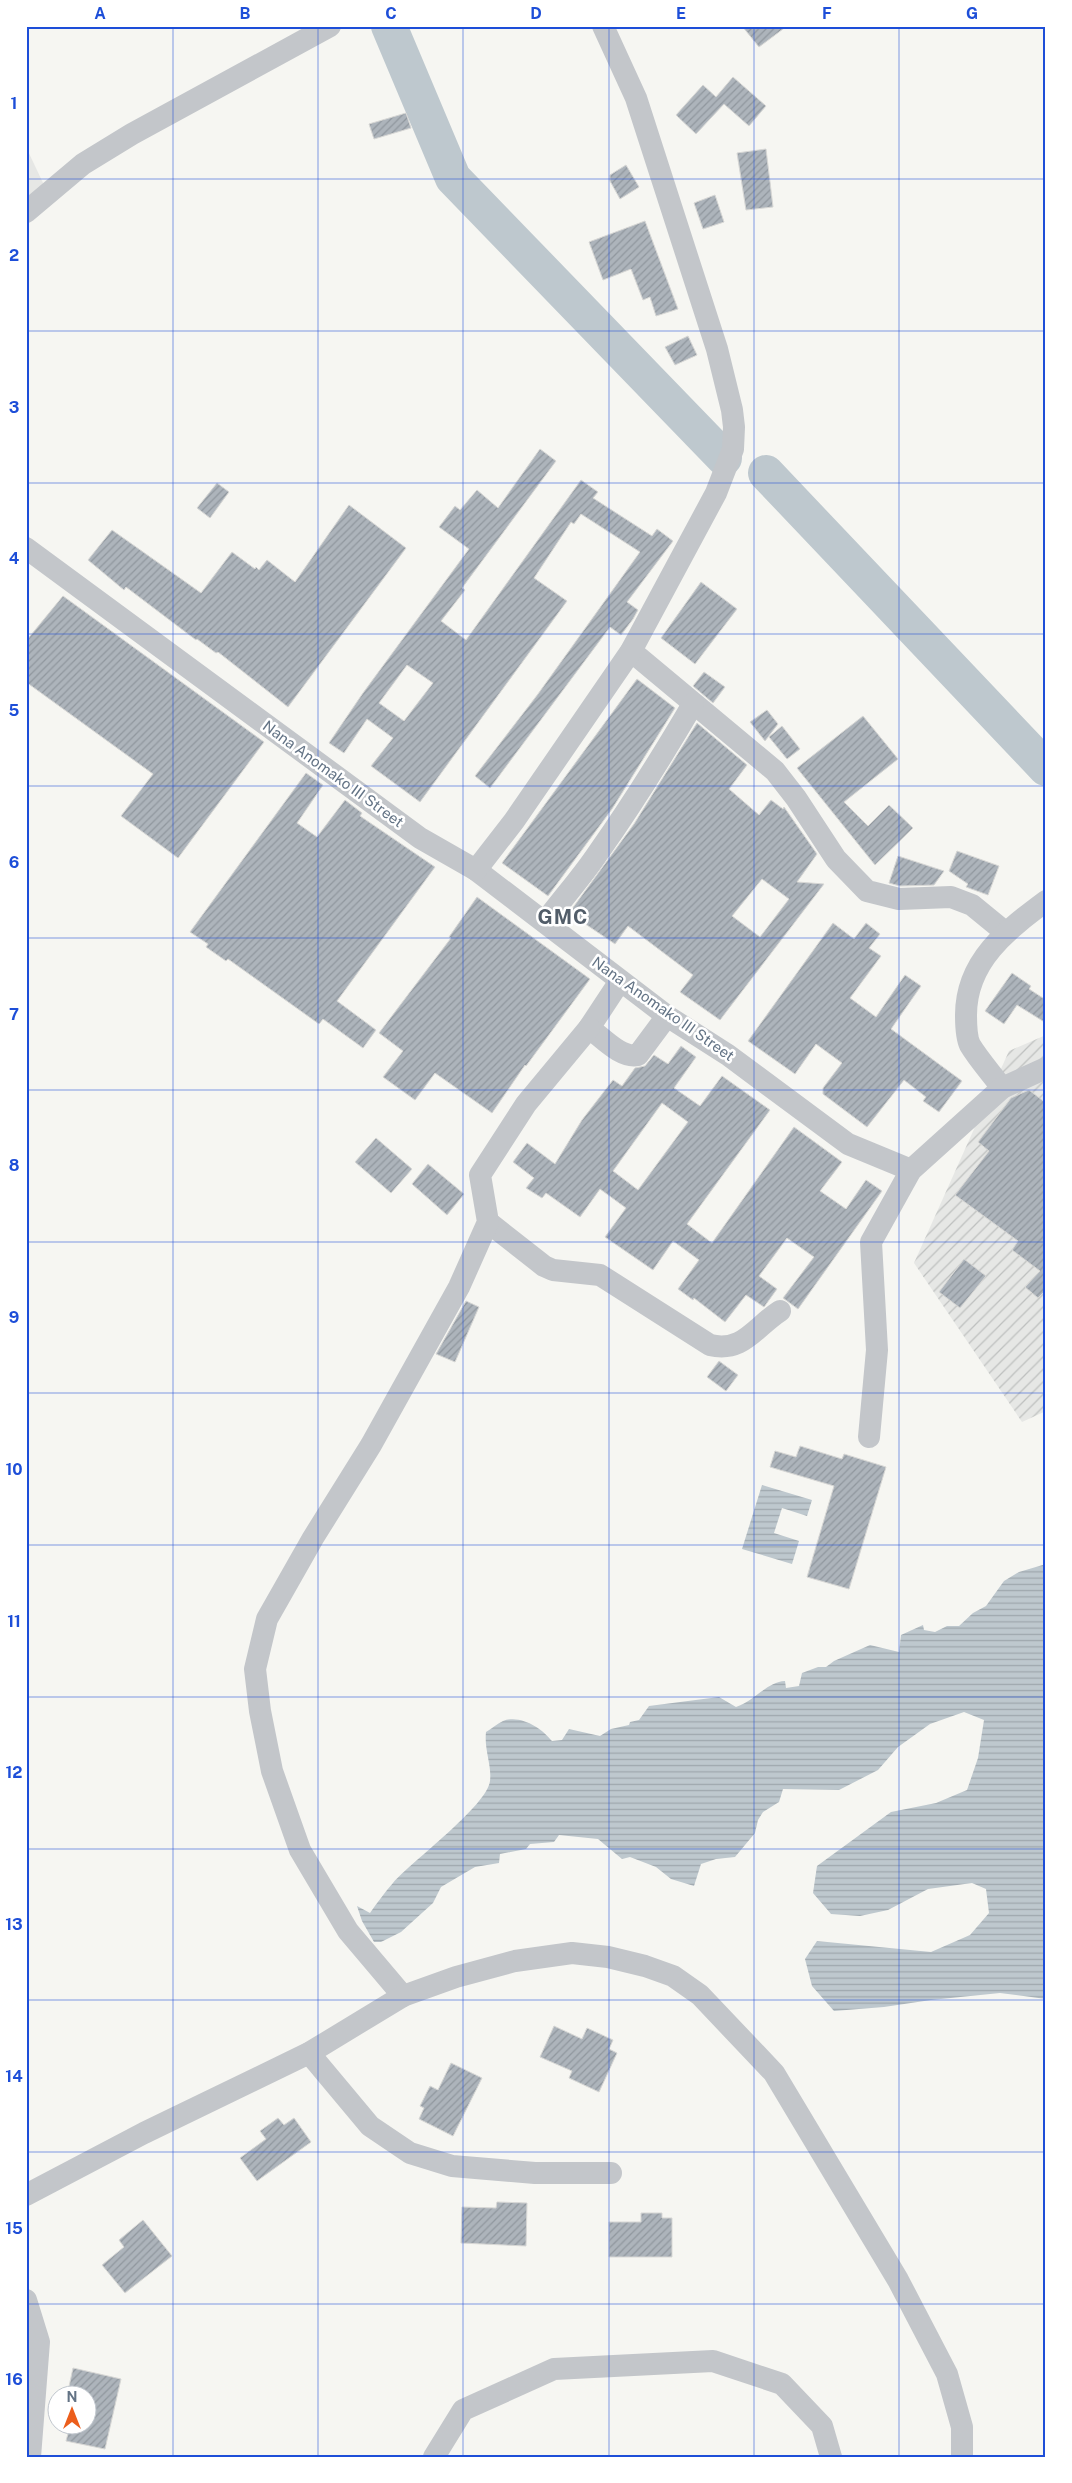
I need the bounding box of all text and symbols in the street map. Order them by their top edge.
text: A [94,4,106,23]
text: B [240,4,251,23]
text: C [385,4,397,23]
text: D [530,4,542,23]
text: E [676,4,686,23]
text: F [822,4,832,23]
text: G [966,4,978,23]
text: 1 [11,94,17,113]
text: 2 [9,246,19,265]
text: 3 [9,398,19,417]
text: 4 [9,549,20,568]
text: 5 [9,701,20,720]
street label: Nana Anomako III Street [260,717,407,830]
text: 6 [9,853,19,872]
district label: GMC [538,905,588,929]
street label: Nana Anomako III Street [589,953,738,1064]
text: 7 [9,1005,19,1024]
text: 8 [9,1156,20,1175]
text: 9 [9,1308,19,1327]
text: 10 [5,1460,23,1479]
text: 11 [7,1612,21,1631]
text: 12 [5,1763,23,1782]
text: 13 [5,1915,23,1934]
text: 14 [5,2067,23,2086]
text: 15 [5,2219,23,2238]
text: 16 [5,2370,23,2389]
north arrow [48,2386,98,2436]
text: N [67,2389,77,2405]

